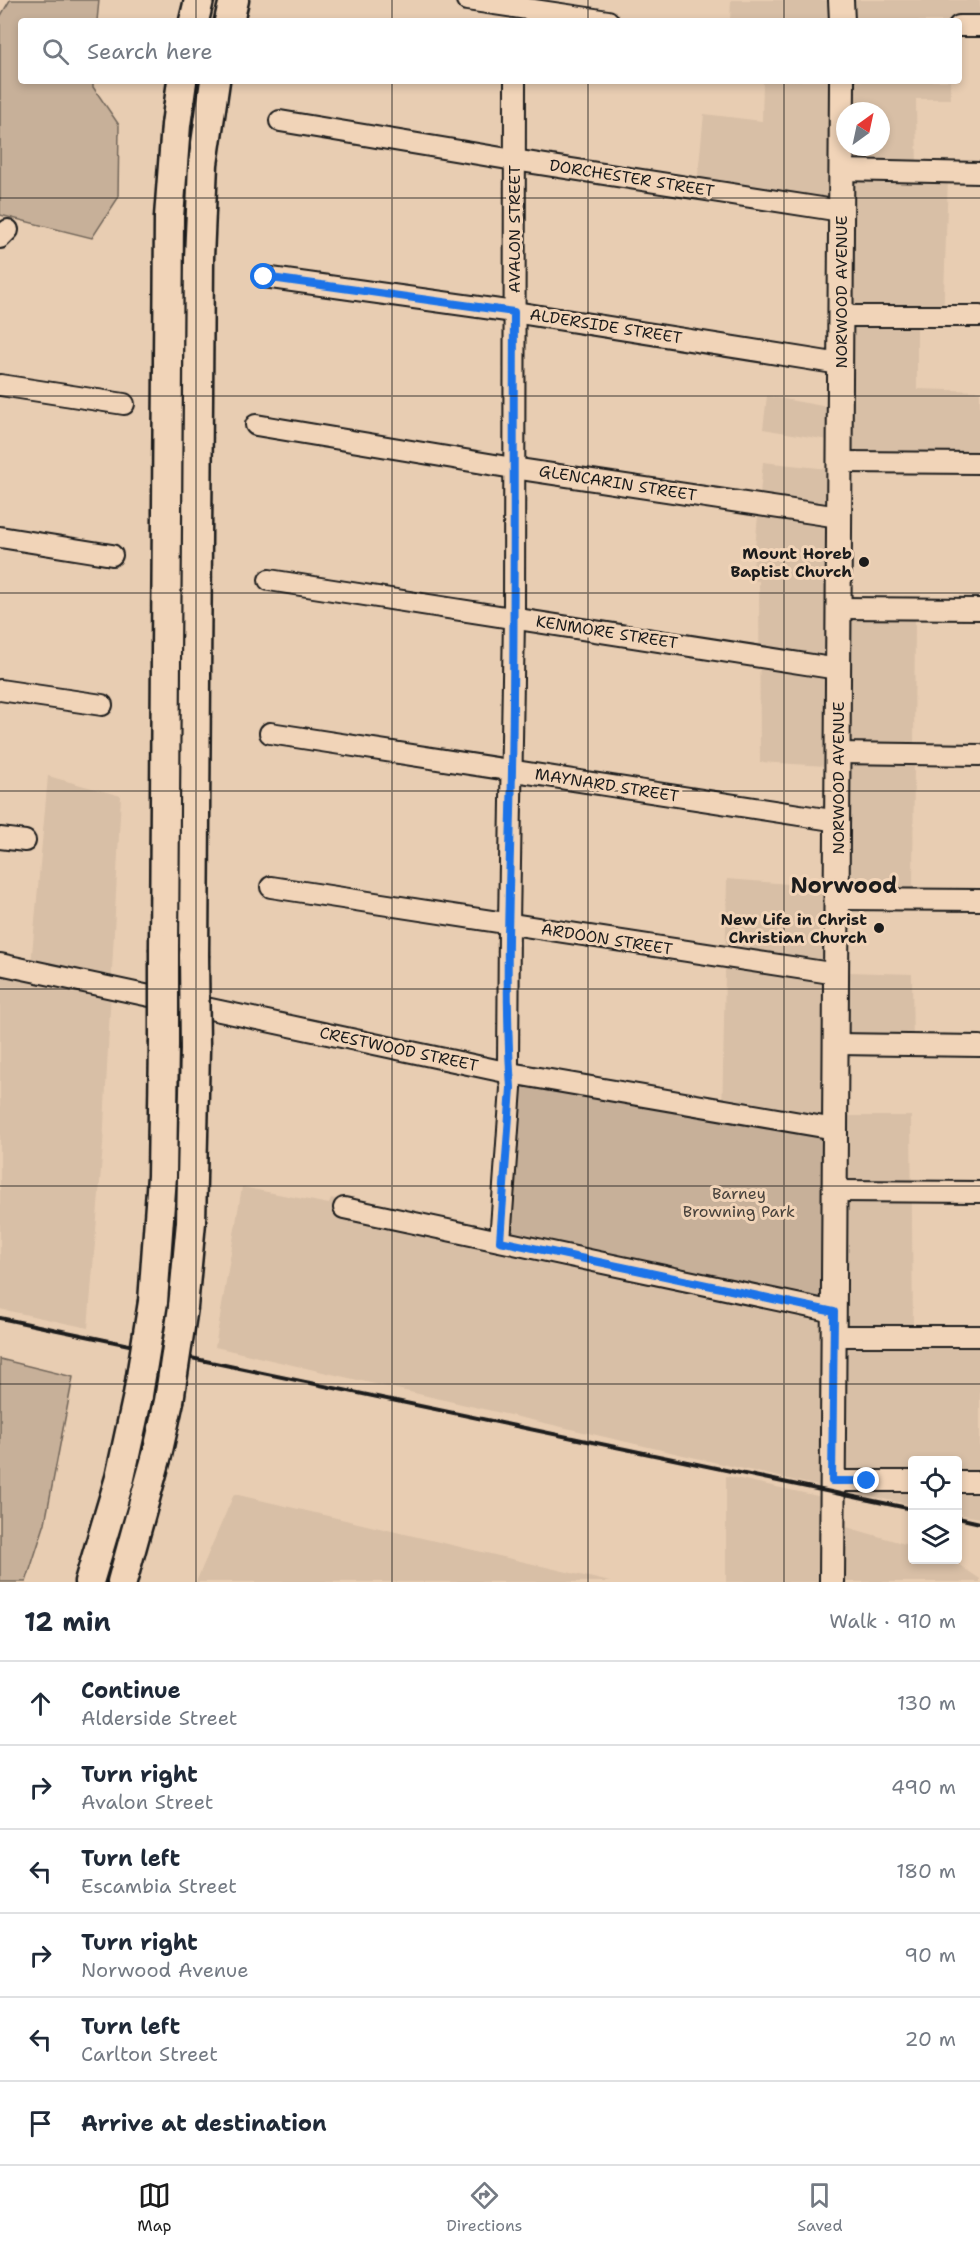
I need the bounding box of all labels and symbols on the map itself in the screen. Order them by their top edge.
north arrow [836,102,890,156]
street label: DORCHESTER STREET [548,155,716,201]
street label: AVALON STREET [504,165,525,293]
street label: NORWOOD AVENUE [831,215,852,369]
route start [250,263,276,289]
street label: ALDERSIDE STREET [528,304,684,348]
street label: GLENCARIN STREET [538,460,699,506]
place label: Mount Horeb Baptist Church [730,543,852,582]
marker: Mount Horeb Baptist Church [857,555,871,569]
street label: KENMORE STREET [535,610,680,654]
street label: NORWOOD AVENUE [828,701,849,855]
street label: MAYNARD STREET [534,763,681,807]
district label: Norwood [790,871,898,900]
place label: New Life in Christ Christian Church [720,909,867,948]
street label: ARDOON STREET [540,918,674,960]
marker: New Life in Christ Christian Church [872,921,886,935]
street label: CRESTWOOD STREET [318,1022,480,1076]
park label: Barney Browning Park [683,1183,795,1222]
route end [853,1467,879,1493]

